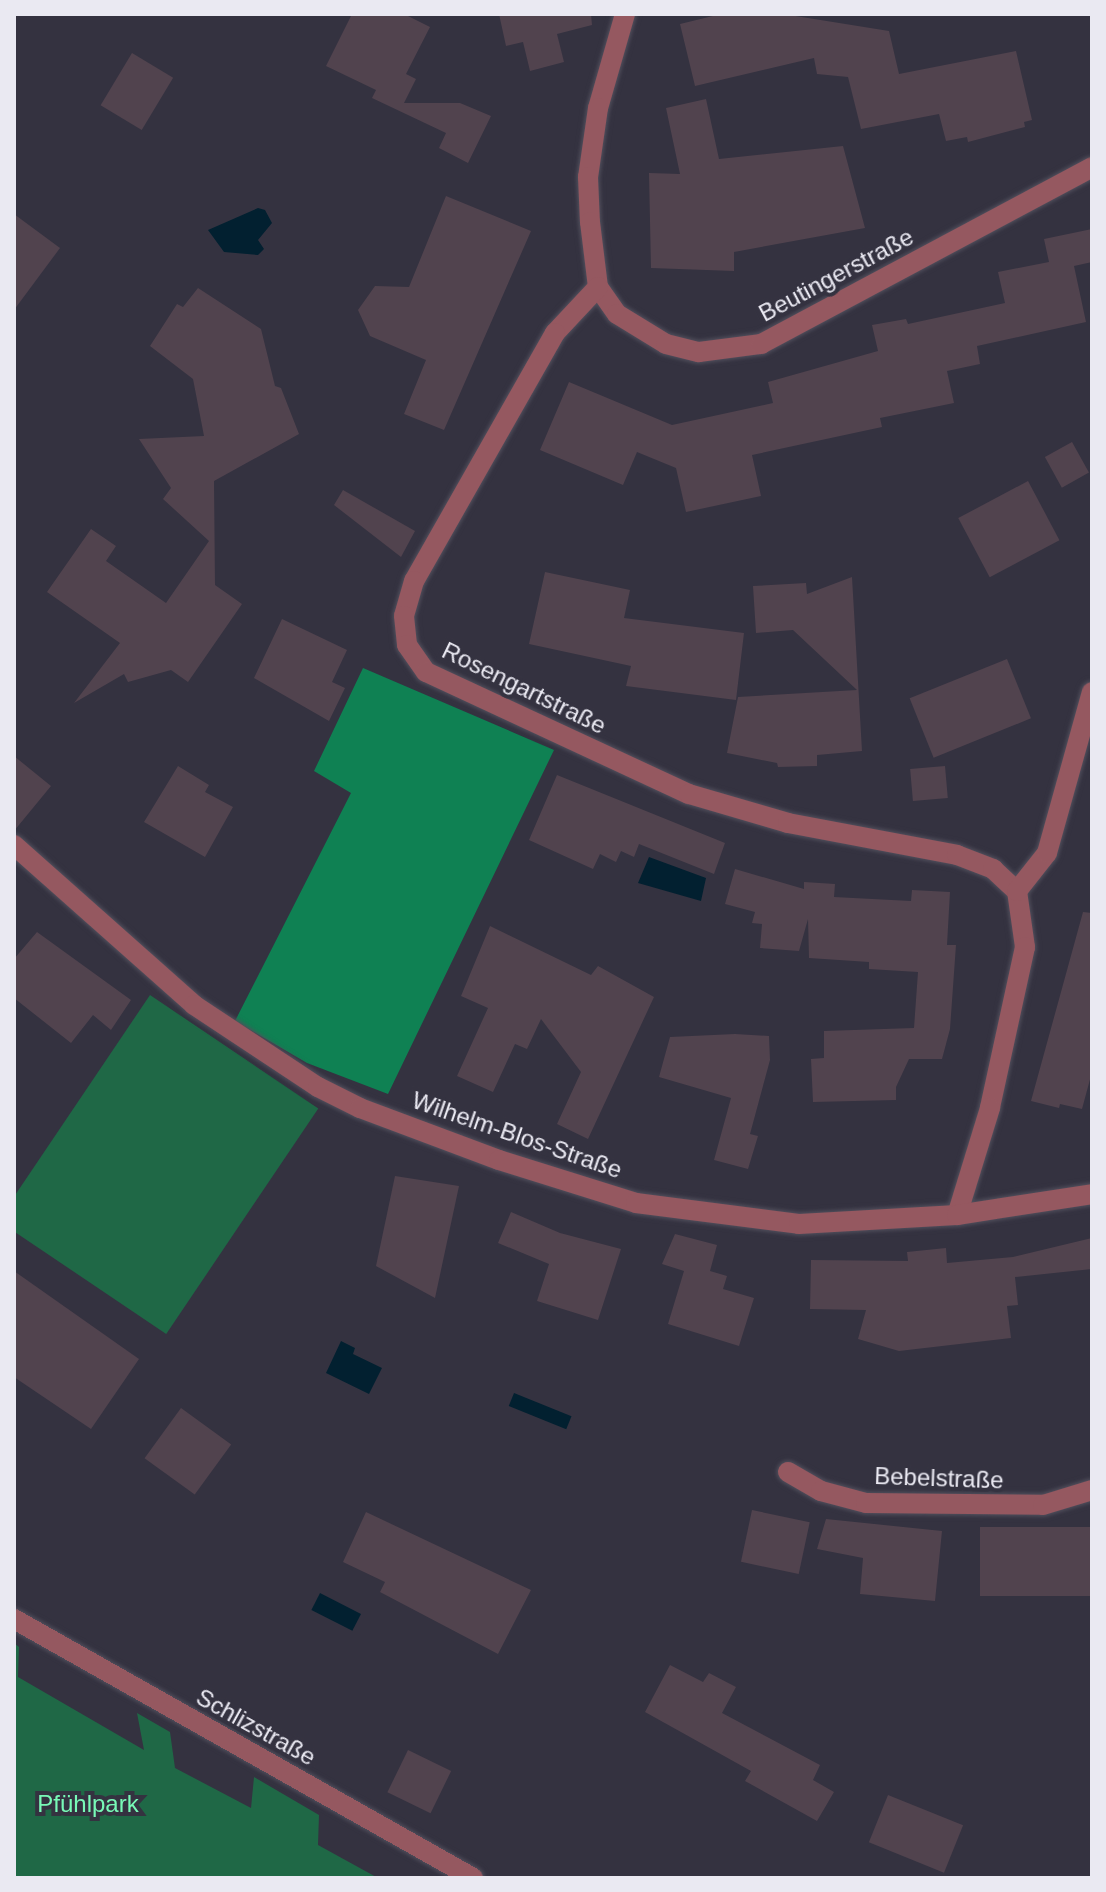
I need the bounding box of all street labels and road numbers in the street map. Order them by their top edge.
street label: Beutingerstraße [754,222,918,328]
street label: Rosengartstraße [437,636,611,740]
street label: Wilhelm-Blos-Straße [408,1086,626,1184]
street label: Bebelstraße [874,1461,1004,1495]
street label: Schlizstraße [191,1682,321,1772]

